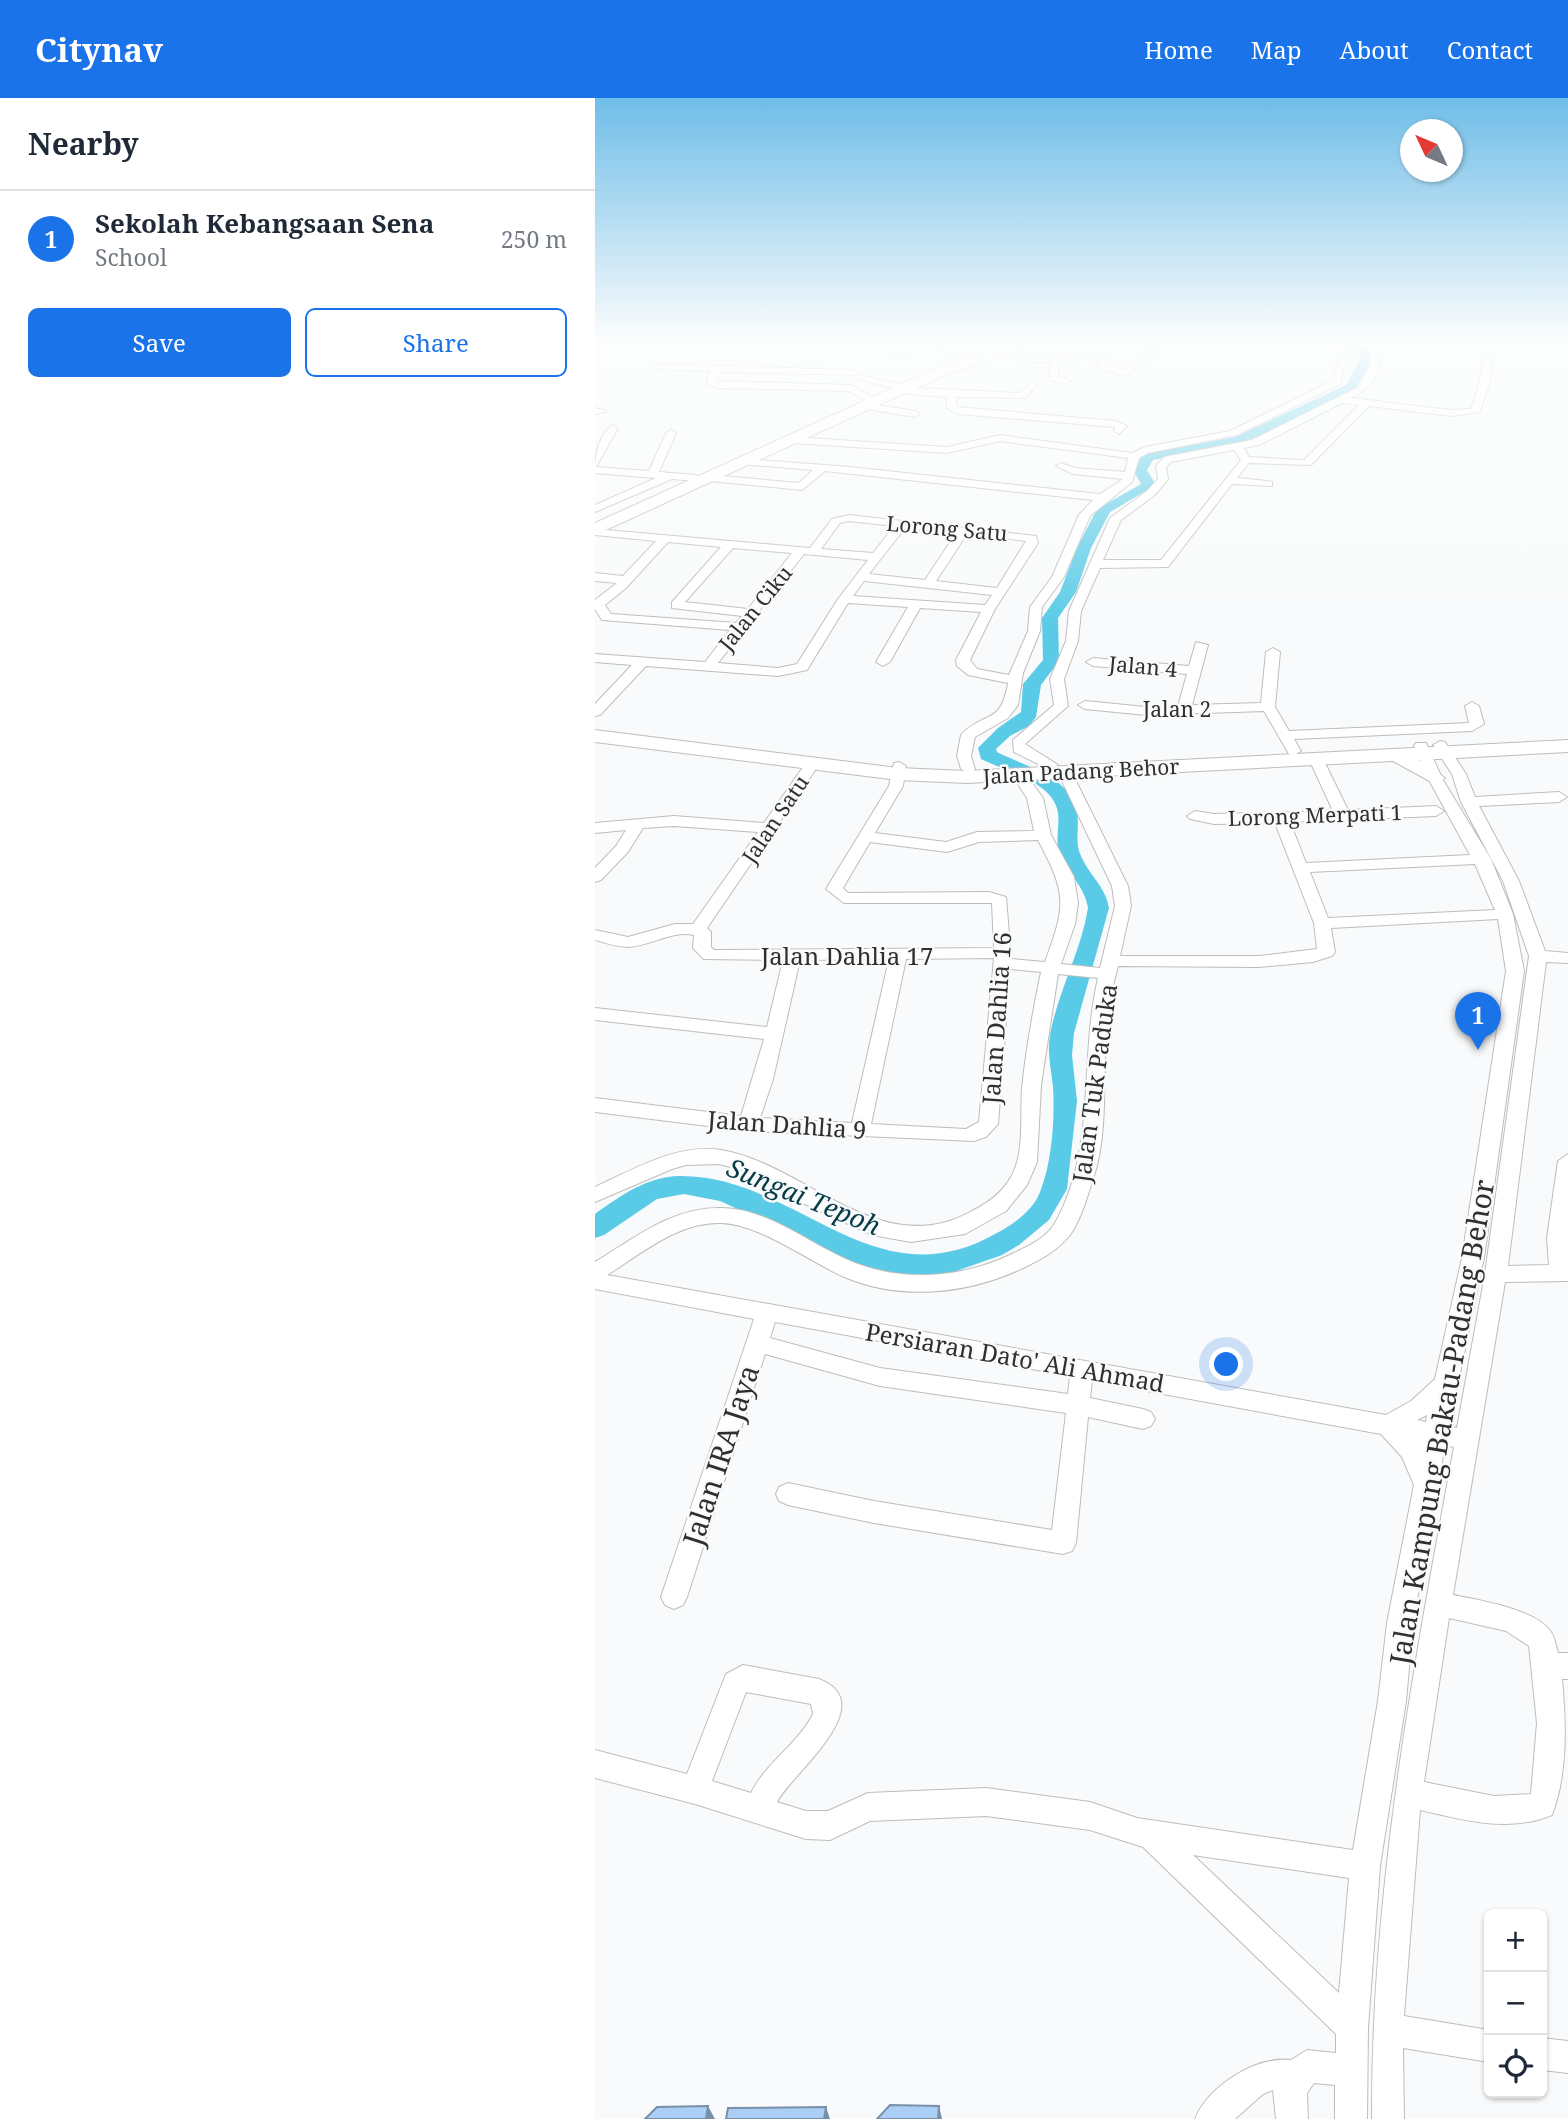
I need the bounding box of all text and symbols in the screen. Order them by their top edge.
text: Citynav [35,27,163,72]
text: Home [1144,33,1213,66]
text: Map [1251,33,1302,66]
text: About [1340,33,1409,66]
text: Contact [1447,33,1533,66]
north arrow [1400,119,1463,182]
text: Nearby [28,123,139,164]
text: Sekolah Kebangsaan Sena [95,205,434,241]
text: 1 [45,223,58,255]
text: 250 m [501,223,567,255]
text: School [95,241,167,273]
button: Save [28,308,291,377]
button: Share [305,308,567,377]
street label: Lorong Satu [885,509,1009,547]
street label: Jalan Ciku [711,560,798,657]
street label: Jalan 4 [1107,649,1179,683]
street label: Jalan 2 [1142,695,1211,723]
street label: Jalan Padang Behor [981,752,1180,790]
street label: Jalan Satu [735,769,815,869]
street label: Lorong Merpati 1 [1227,798,1403,832]
street label: Jalan Dahlia 16 [973,931,1018,1106]
street label: Jalan Dahlia 17 [760,939,933,972]
street label: Jalan Tuk Paduka [1064,981,1124,1186]
pin: 1 [1455,992,1501,1050]
street label: Jalan Dahlia 9 [705,1102,868,1146]
water label: Sungai Tepoh [722,1149,887,1243]
street label: Jalan Kampung Bakau-Padang Behor [1379,1176,1502,1668]
street label: Persiaran Dato' Ali Ahmad [863,1314,1167,1400]
your location [1209,1347,1243,1381]
street label: Jalan IRA Jaya [673,1360,767,1551]
map controls [1484,1909,1547,2098]
button: + [1484,1909,1547,1972]
button: − [1484,1972,1547,2035]
button: locate [1484,2035,1547,2098]

